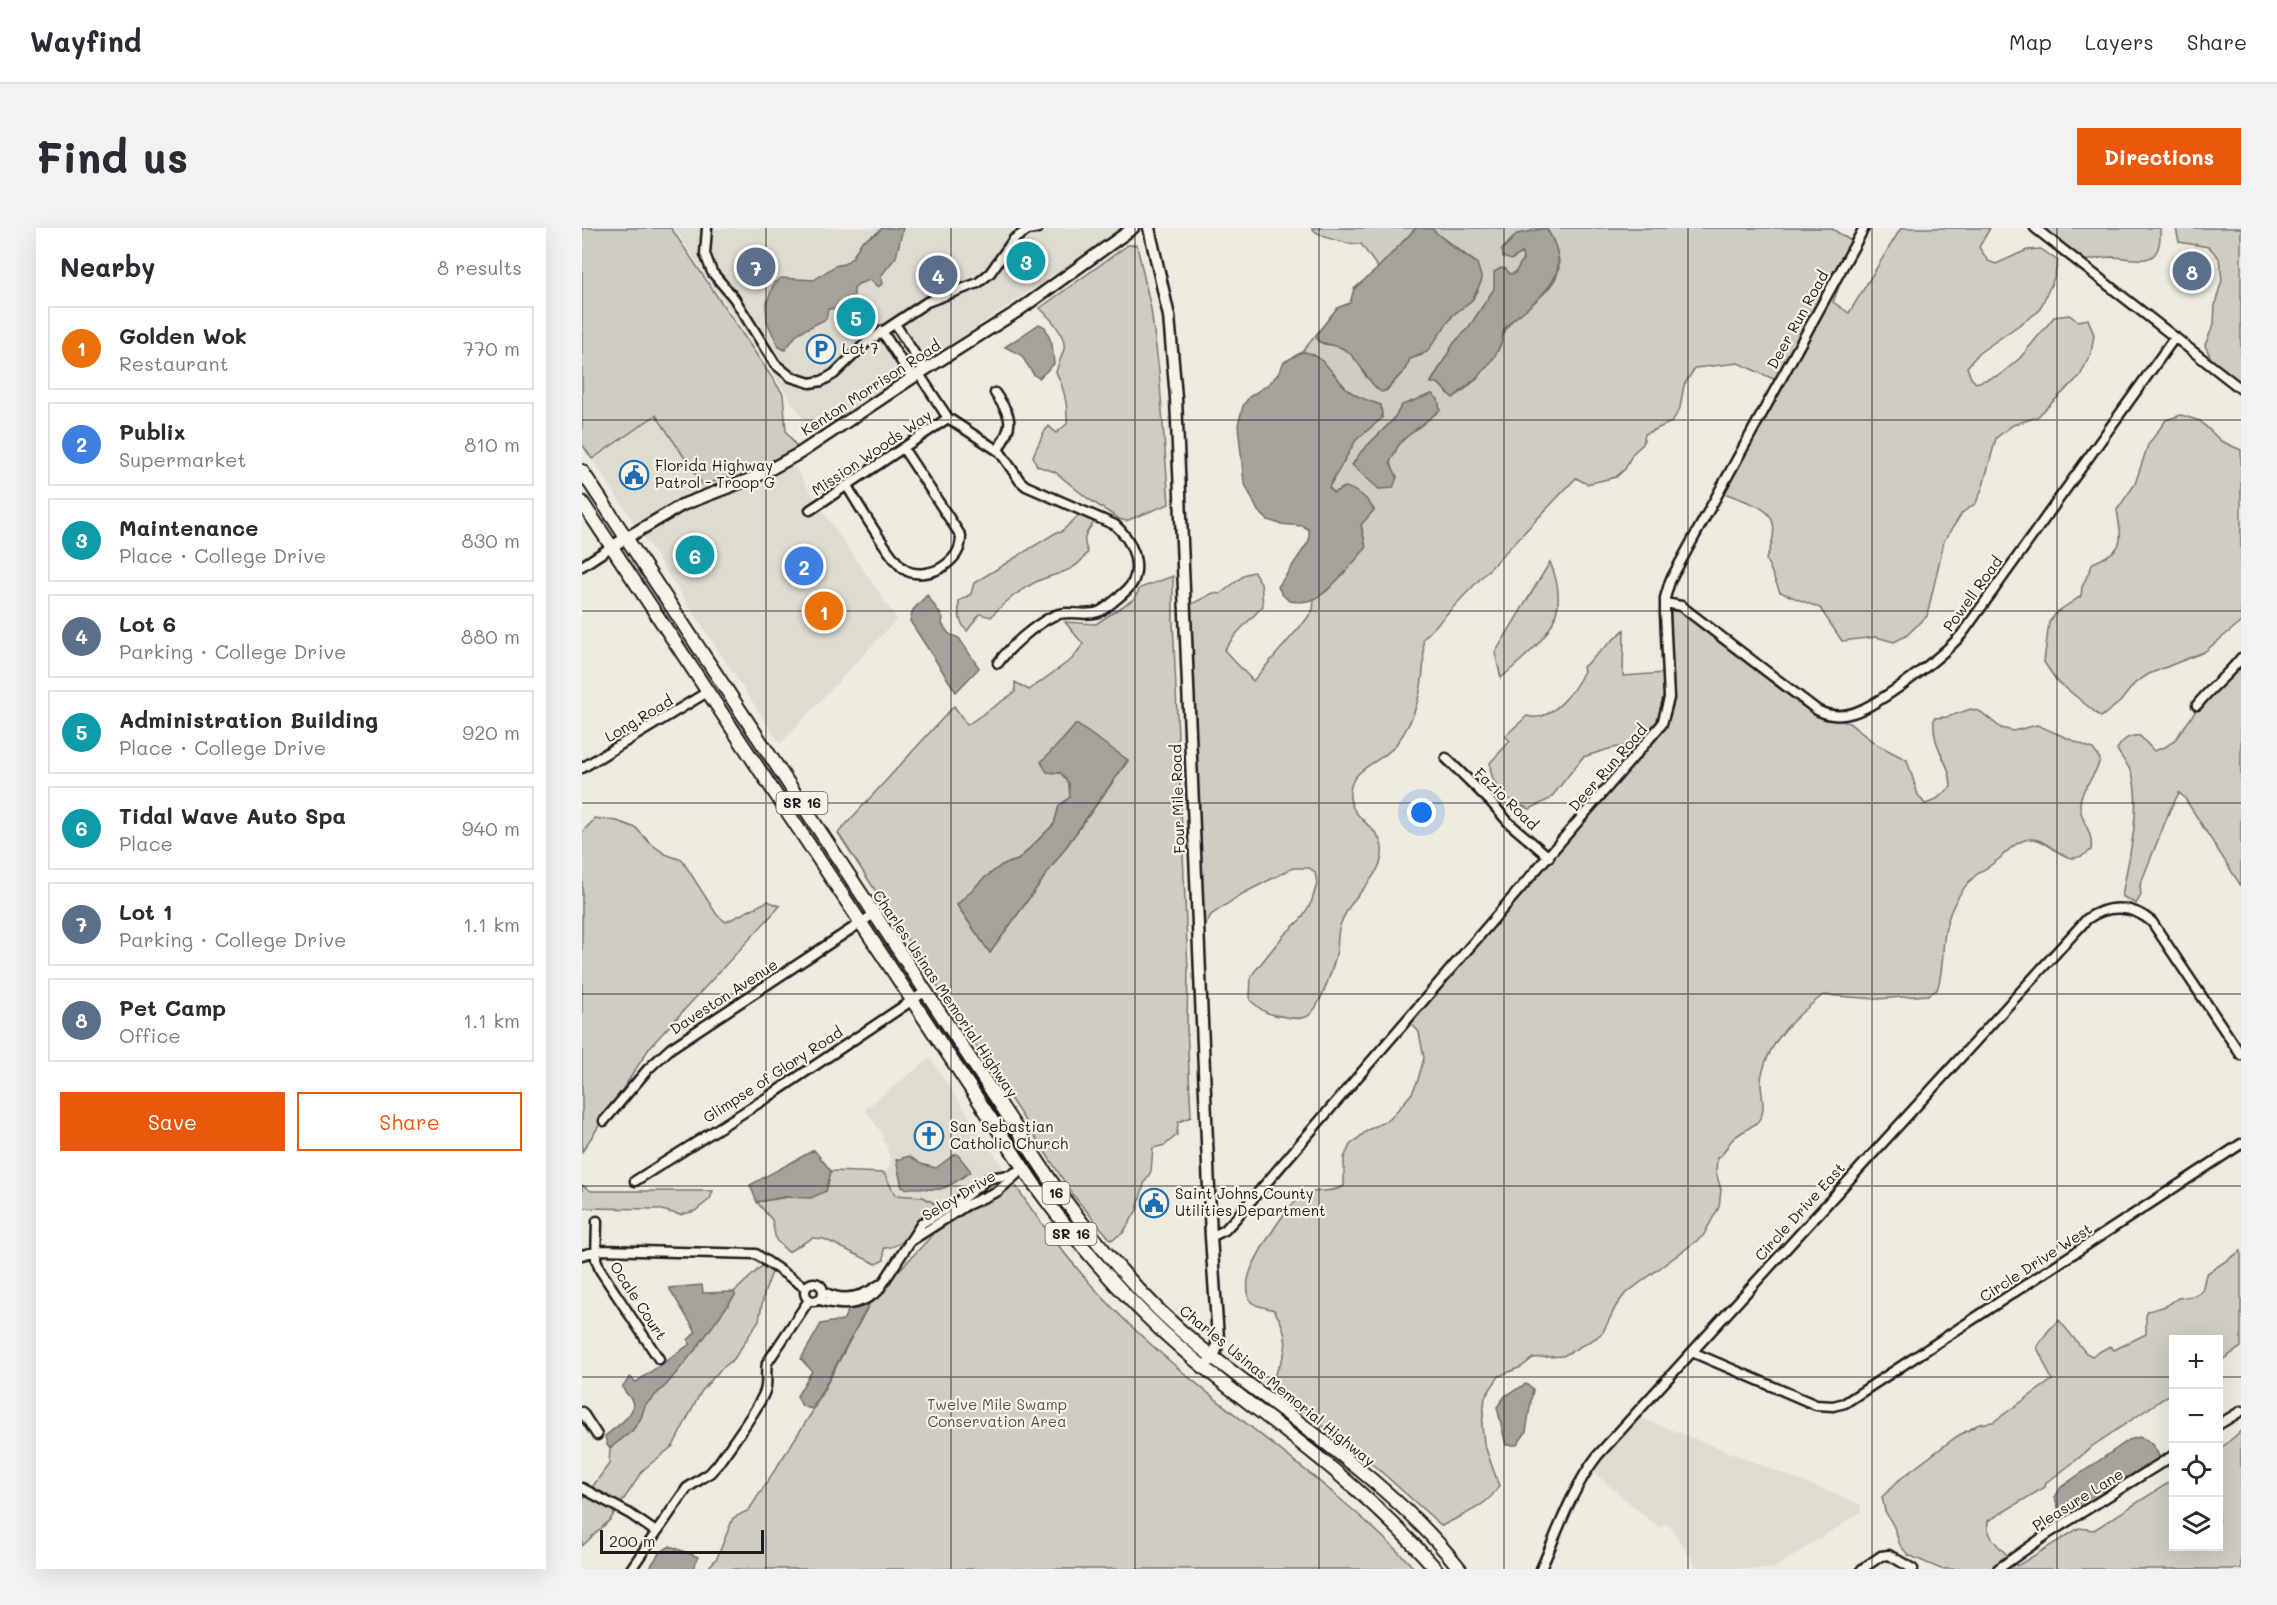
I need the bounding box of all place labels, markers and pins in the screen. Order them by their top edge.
pin: 3 [1006,238,1046,284]
pin: 7 [736,244,776,290]
pin: 8 [2172,248,2212,294]
pin: 4 [918,252,958,298]
pin: 5 [836,294,876,340]
parking icon: Lot 7 [805,333,837,365]
place label: Lot 7 [842,338,879,358]
place label: Florida Highway Patrol - Troop G [655,455,775,492]
public building icon: Florida Highway Patrol - Troop G [618,459,650,491]
pin: 6 [676,532,714,578]
pin: 2 [784,544,824,588]
pin: 1 [804,588,844,634]
place label: San Sebastian Catholic Church [950,1116,1068,1153]
church icon: San Sebastian Catholic Church [913,1120,945,1152]
place label: Saint Johns County Utilities Department [1175,1183,1326,1220]
public building icon: Saint Johns County Utilities Department [1138,1187,1170,1219]

